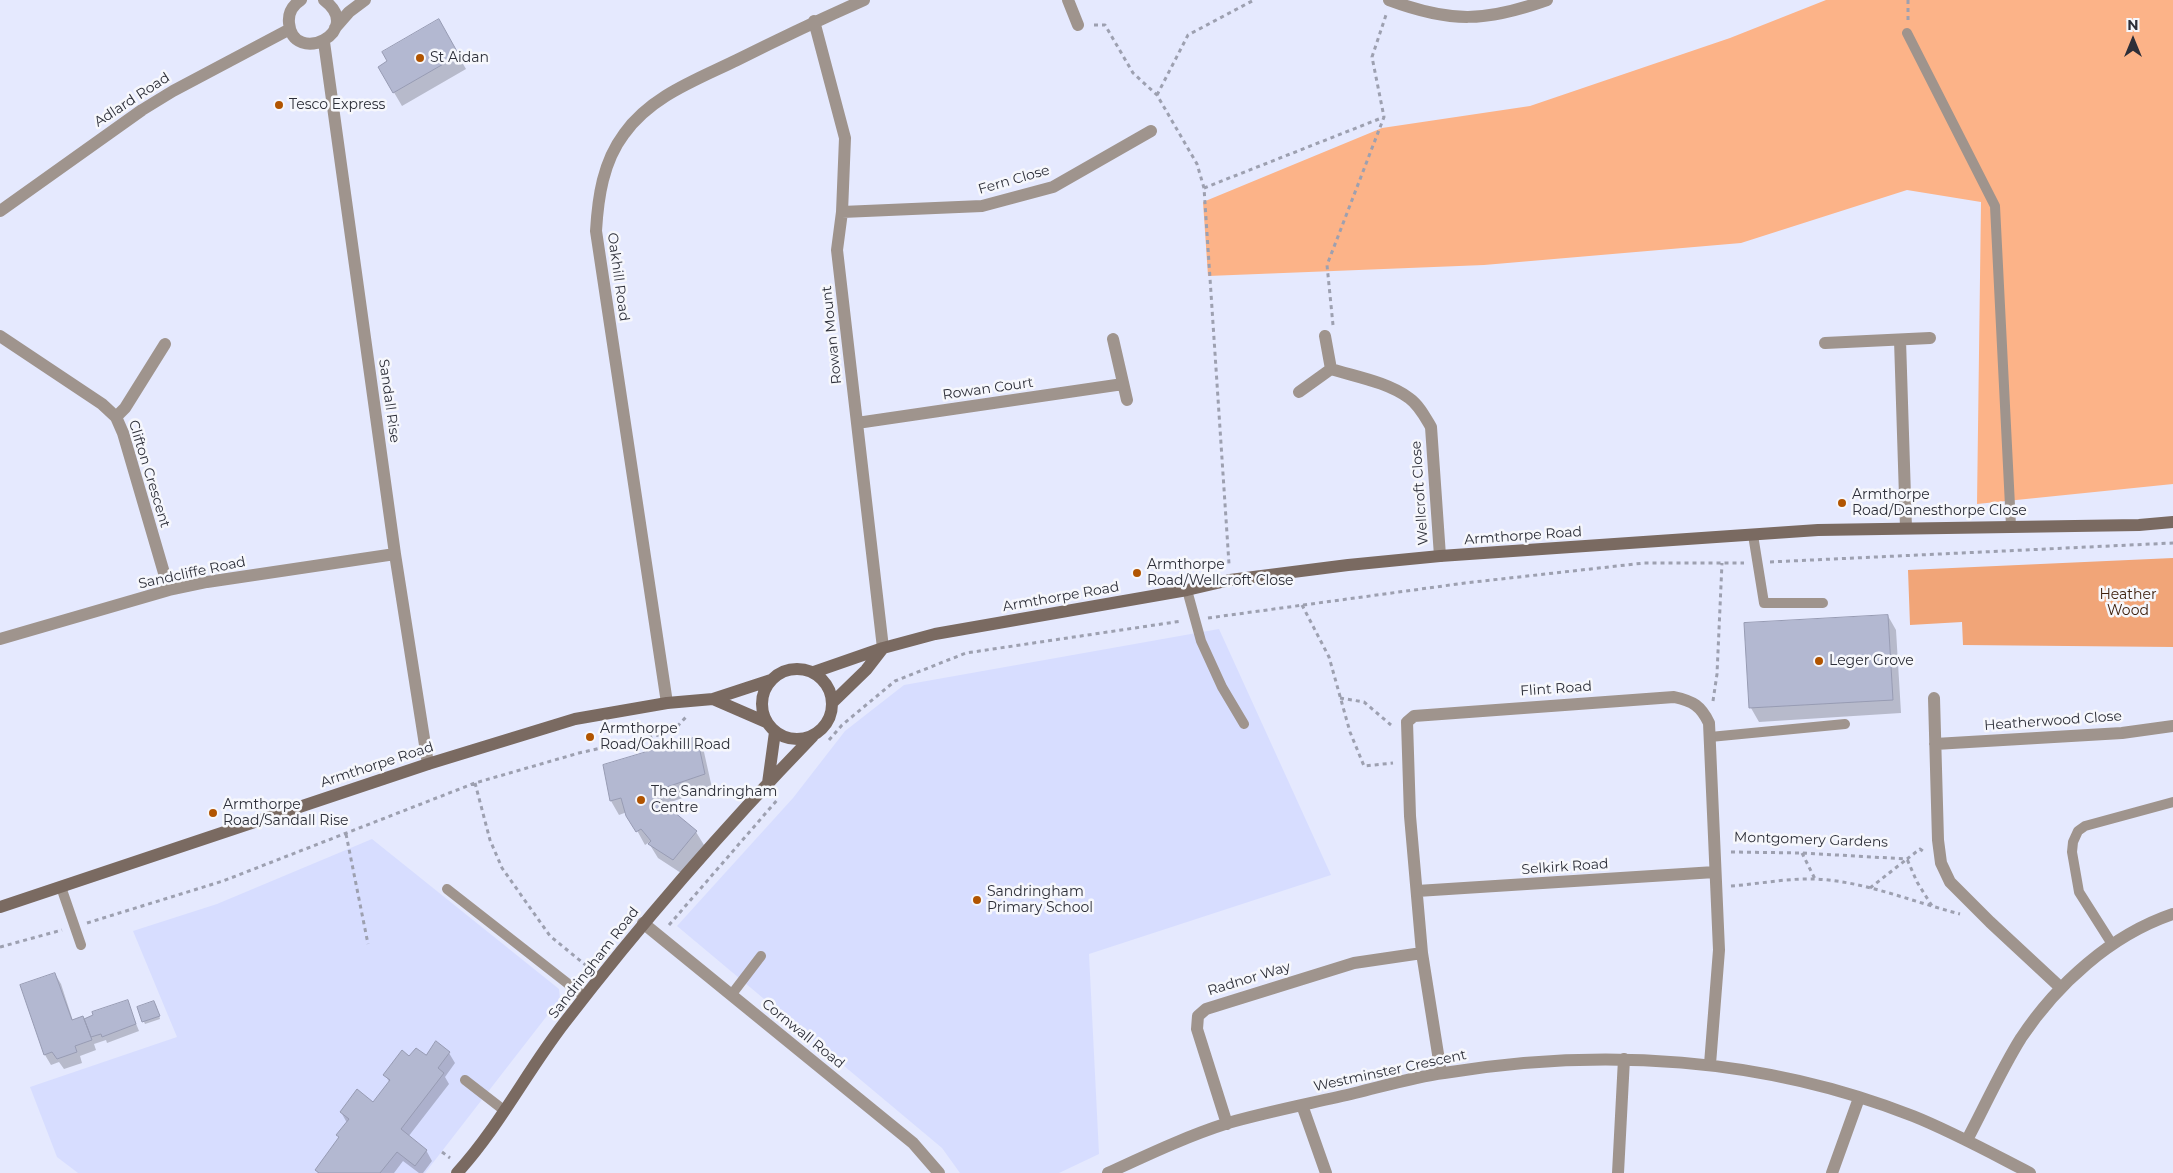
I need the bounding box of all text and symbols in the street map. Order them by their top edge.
north arrow [2108,15,2158,65]
text: N [2127,16,2139,34]
place label: St Aidan [430,50,489,66]
marker: St Aidan [414,52,426,64]
street label: Adlard Road [91,69,173,131]
place label: Tesco Express [289,97,385,113]
marker: Tesco Express [273,99,285,111]
street label: Fern Close [976,162,1052,198]
street label: Oakhill Road [603,232,633,322]
street label: Rowan Mount [818,285,846,385]
street label: Sandall Rise [375,358,403,444]
street label: Rowan Court [942,374,1034,404]
street label: Clifton Crescent [125,418,173,530]
street label: Wellcroft Close [1408,440,1432,546]
place label: Armthorpe Road/Danesthorpe Close [1852,487,2027,520]
marker: Armthorpe Road/Danesthorpe Close [1836,497,1848,509]
street label: Armthorpe Road [1464,524,1582,548]
street label: Sandcliffe Road [137,553,247,593]
place label: Armthorpe Road/Wellcroft Close [1147,557,1293,590]
marker: Armthorpe Road/Wellcroft Close [1131,567,1143,579]
street label: Armthorpe Road [1001,578,1121,616]
park label: Heather Wood [2099,587,2157,620]
place label: Leger Grove [1829,653,1914,669]
marker: Leger Grove [1813,655,1825,667]
street label: Flint Road [1520,678,1592,700]
street label: Heatherwood Close [1984,708,2122,734]
place label: Armthorpe Road/Oakhill Road [600,721,730,754]
marker: Armthorpe Road/Oakhill Road [584,731,596,743]
street label: Armthorpe Road [318,739,436,791]
place label: The Sandringham Centre [651,784,777,816]
marker: The Sandringham Centre [635,794,647,806]
place label: Armthorpe Road/Sandall Rise [223,797,348,830]
marker: Armthorpe Road/Sandall Rise [207,807,219,819]
street label: Montgomery Gardens [1734,829,1888,851]
street label: Selkirk Road [1521,856,1609,878]
place label: Sandringham Primary School [987,884,1093,916]
marker: Sandringham Primary School [971,894,983,906]
street label: Sandringham Road [545,904,643,1022]
street label: Radnor Way [1206,958,1292,1000]
street label: Cornwall Road [758,996,848,1072]
street label: Westminster Crescent [1312,1047,1468,1095]

